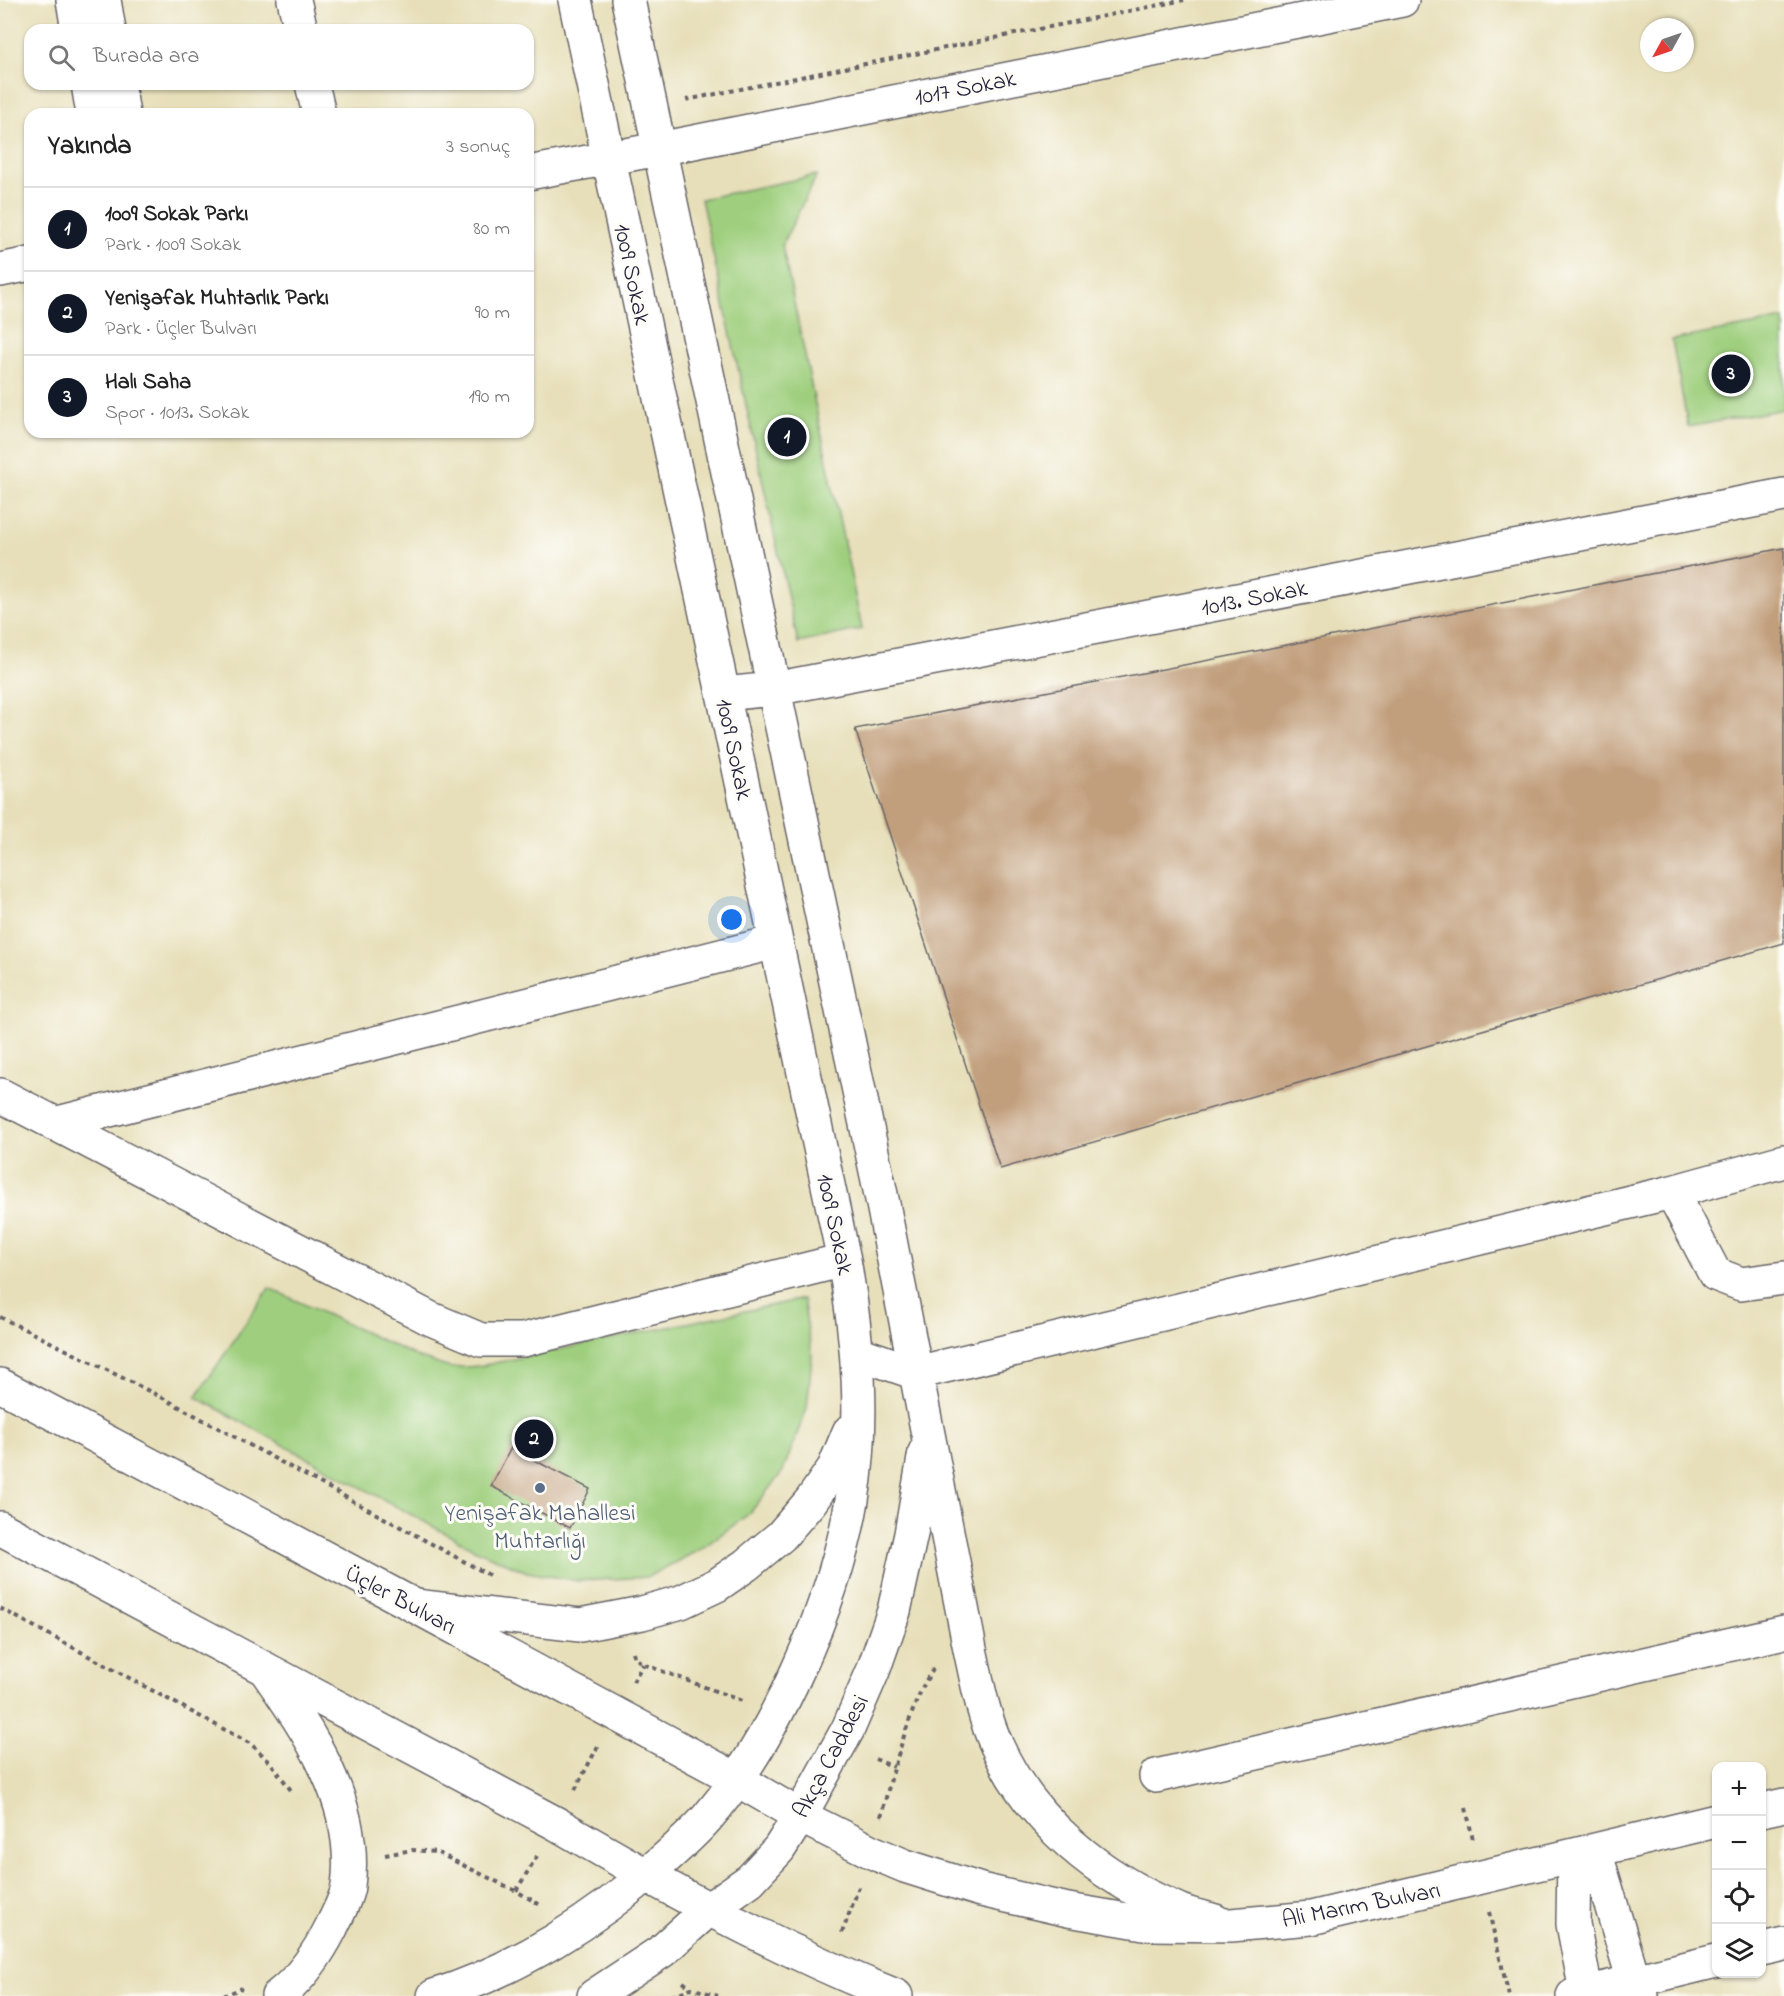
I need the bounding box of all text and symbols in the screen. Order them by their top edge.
north arrow [1640,18,1694,72]
search box [24,24,534,90]
icon: search [45,41,78,74]
text: Burada ara [93,41,199,73]
street label: 1017 Sokak [912,62,1020,116]
text: Yakında [48,128,132,166]
text: 3 sonuç [446,133,510,162]
text: 1009 Sokak Parkı [105,199,248,231]
text: 1 [64,215,71,244]
text: 80 m [473,215,510,244]
street label: 1009 Sokak [603,221,658,329]
text: Park · 1009 Sokak [105,231,241,260]
text: Yenişafak Muhtarlık Parkı [105,283,329,315]
text: 2 [63,299,72,328]
text: 90 m [475,299,510,328]
text: Park · Üçler Bulvarı [105,315,257,344]
pin: 3 [1712,352,1750,397]
text: Halı Saha [105,367,191,399]
text: 3 [63,383,72,412]
text: 190 m [468,383,510,412]
text: Spor · 1013. Sokak [105,399,249,428]
pin: 1 [768,414,806,460]
street label: 1013. Sokak [1198,572,1311,627]
street label: 1009 Sokak [705,696,760,804]
your location [717,905,746,934]
street label: 1009 Sokak [806,1171,861,1279]
pin: 2 [514,1416,554,1462]
marker: Yenişafak Mahallesi Muhtarlığı [533,1481,547,1495]
place label: Yenişafak Mahallesi Muhtarlığı [445,1497,635,1560]
street label: Üçler Bulvarı [338,1557,462,1645]
street label: Akça Caddesi [785,1689,879,1825]
map controls [1712,1762,1766,1978]
button: + [1712,1762,1766,1816]
button: − [1712,1816,1766,1870]
button: locate [1712,1870,1766,1924]
street label: Ali Marım Bulvarı [1279,1874,1444,1939]
button: layers [1712,1924,1766,1978]

